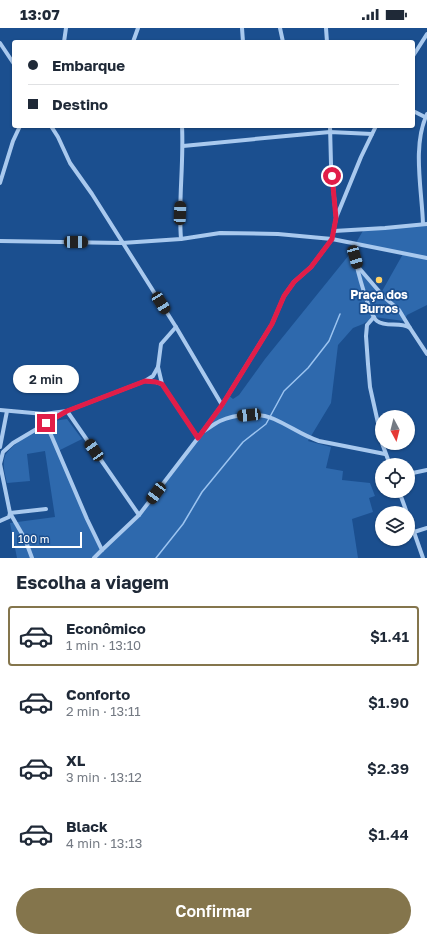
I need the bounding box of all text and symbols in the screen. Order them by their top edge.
text: 13:07 [20,5,60,23]
text: Embarque [52,56,125,74]
text: Destino [52,95,108,113]
route start [323,167,341,185]
car [174,201,186,225]
car [64,236,88,248]
car [346,244,364,270]
marker: Praça dos Burros [374,275,384,285]
place label: Praça dos Burros [350,287,408,316]
car [150,290,172,316]
callout: 2 min [13,365,79,393]
text: 2 min [29,371,63,387]
car [236,408,262,422]
north arrow [375,410,415,450]
map controls [375,410,415,546]
route end [37,414,55,432]
car [82,437,106,463]
button: locate [375,458,415,498]
car [144,480,168,506]
button: layers [375,506,415,546]
scale bar [12,530,82,549]
text: 100 m [18,532,49,545]
text: Escolha a viagem [16,571,169,593]
icon: car [18,618,54,654]
text: Econômico [66,619,146,637]
text: $1.41 [370,627,409,645]
text: 1 min · 13:10 [66,637,141,653]
icon: car [18,684,54,720]
text: Conforto [66,685,130,703]
text: $1.90 [368,693,409,711]
text: 2 min · 13:11 [66,703,141,719]
icon: car [18,750,54,786]
text: XL [66,751,85,769]
text: $2.39 [367,759,409,777]
text: 3 min · 13:12 [66,769,142,785]
icon: car [18,816,54,852]
text: Black [66,817,108,835]
text: $1.44 [368,825,409,843]
text: 4 min · 13:13 [66,835,142,851]
button: Confirmar [16,888,411,934]

